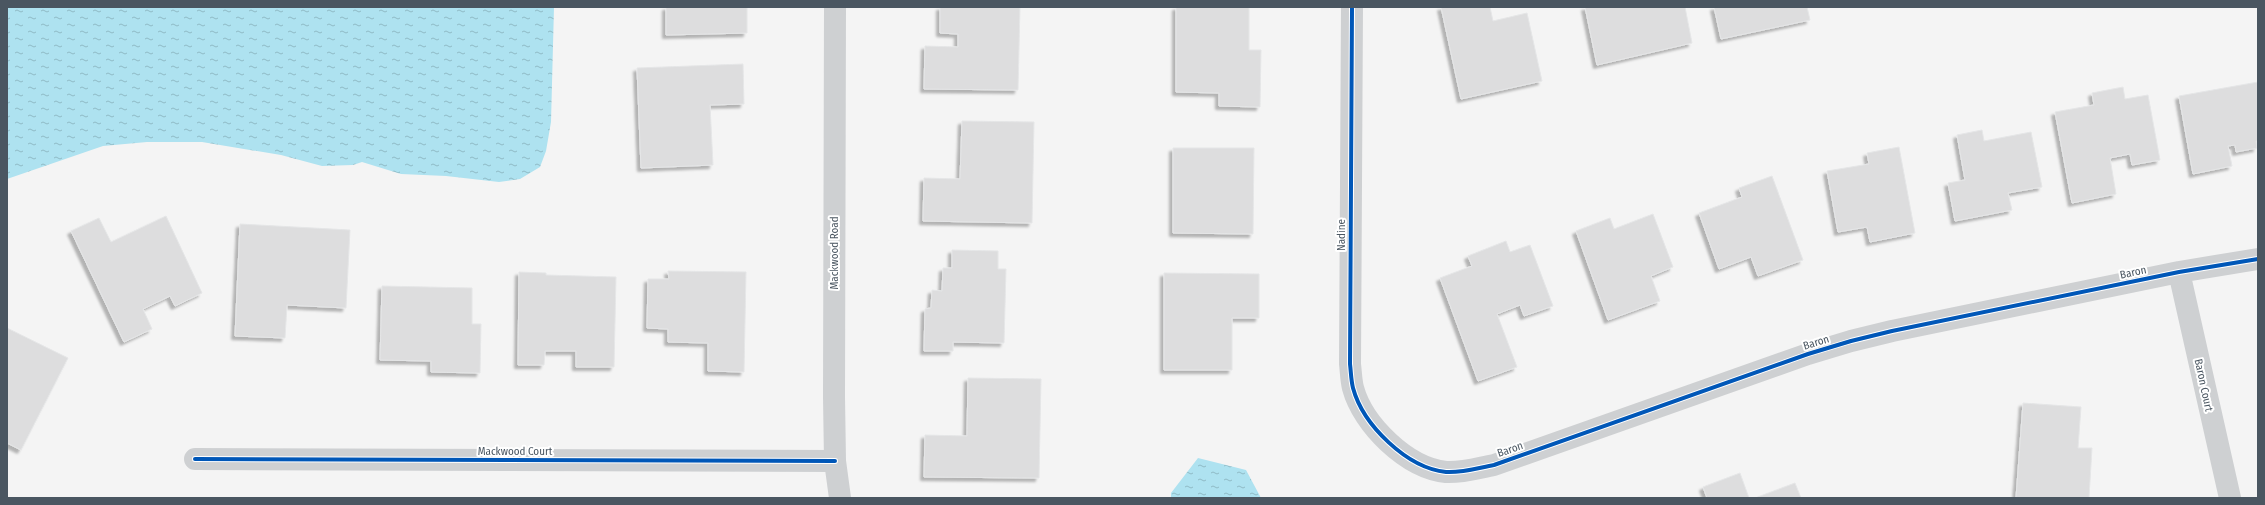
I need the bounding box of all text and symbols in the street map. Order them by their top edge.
street label: Mackwood Road [828,216,841,290]
street label: Nadine [1335,219,1348,251]
street label: Baron [2119,263,2147,282]
street label: Baron [1802,332,1831,353]
street label: Baron Court [2192,358,2216,413]
street label: Baron [1496,439,1525,460]
street label: Mackwood Court [478,445,553,458]

